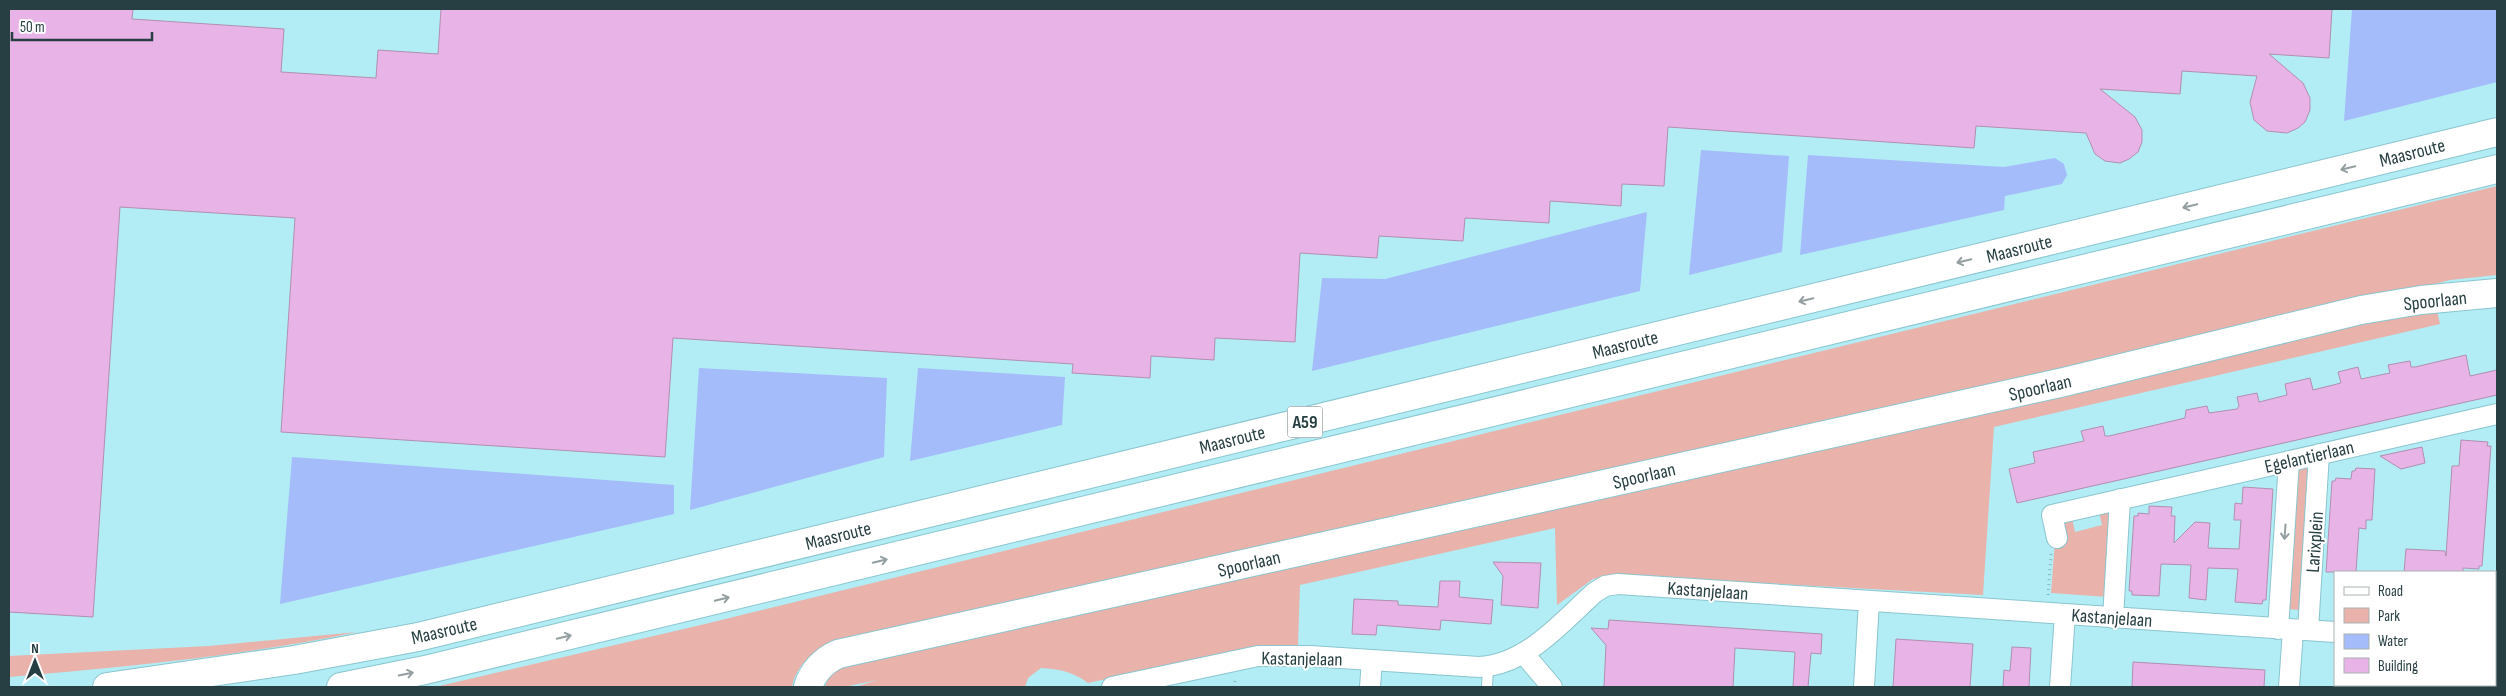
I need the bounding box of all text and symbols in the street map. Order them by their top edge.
scale bar [12,10,152,42]
text: 50 m [20,18,45,37]
street label: Maasroute [2377,134,2448,173]
one-way arrow [2340,164,2356,173]
one-way arrow [2182,202,2198,211]
street label: Maasroute [1984,230,2055,269]
one-way arrow [1957,257,1973,266]
street label: Spoorlaan [2402,287,2468,316]
one-way arrow [1799,296,1815,305]
street label: Maasroute [1590,326,1661,365]
street label: Spoorlaan [2007,370,2074,407]
road number: A59 [1288,407,1322,438]
street label: Maasroute [1197,421,1268,460]
street label: Egelantierlaan [2263,436,2356,479]
street label: Spoorlaan [1611,458,1678,495]
street label: Larixplein [2302,511,2329,573]
street label: Maasroute [803,517,874,556]
one-way arrow [2280,524,2289,540]
street label: Spoorlaan [1216,546,1283,583]
one-way arrow [871,556,887,565]
legend [2334,571,2496,686]
street label: Kastanjelaan [1667,577,1749,606]
text: Road [2378,582,2403,601]
one-way arrow [714,594,730,603]
street label: Kastanjelaan [2071,604,2153,633]
text: Park [2378,607,2400,626]
street label: Maasroute [409,613,480,650]
one-way arrow [556,632,572,641]
text: Water [2378,632,2409,651]
north arrow [10,636,60,686]
text: N [31,640,39,657]
street label: Kastanjelaan [1261,647,1343,672]
text: Building [2378,657,2418,676]
one-way arrow [397,669,413,679]

